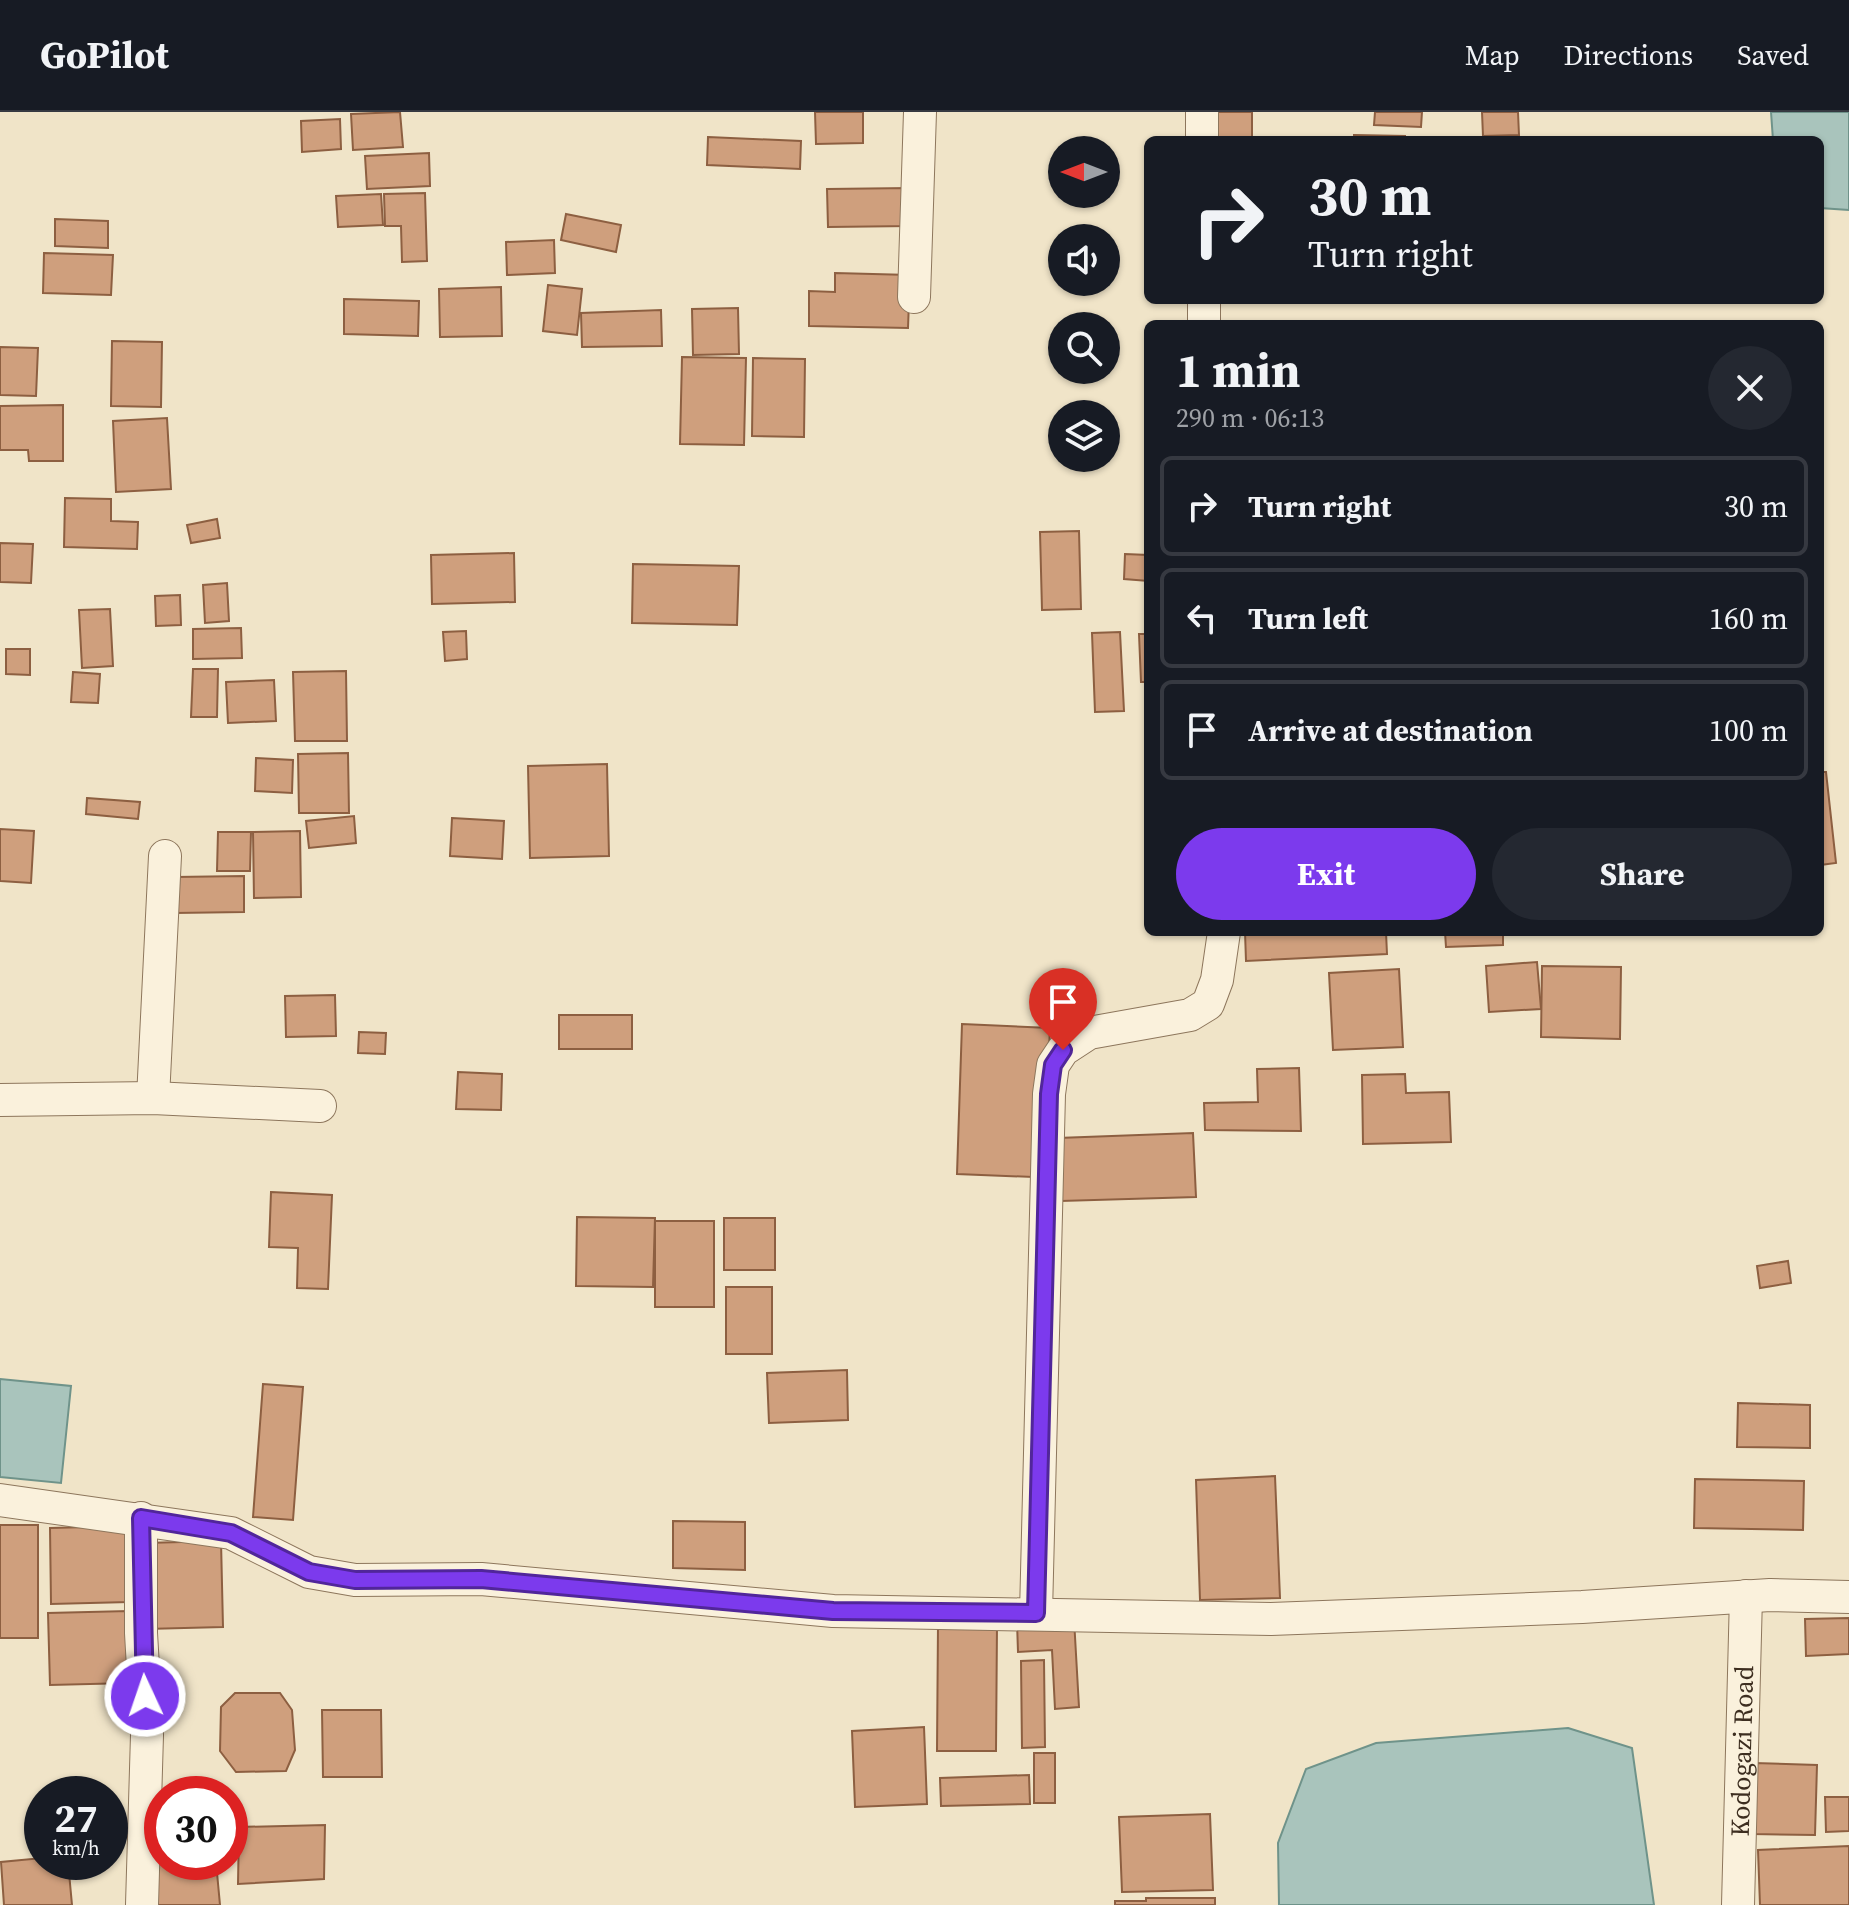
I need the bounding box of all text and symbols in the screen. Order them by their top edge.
text: GoPilot [40,29,169,81]
text: Map [1465,36,1520,74]
text: Directions [1564,36,1693,74]
text: Saved [1737,36,1809,74]
north arrow [1048,136,1120,208]
map controls [1048,136,1120,472]
text: 30 m [1308,157,1431,234]
icon: right [1176,168,1280,272]
button: sound [1048,224,1120,296]
text: Turn right [1308,230,1473,279]
button: search [1048,312,1120,384]
text: 1 min [1176,337,1301,403]
button: close [1708,346,1792,430]
button: layers [1048,400,1120,472]
text: 290 m · 06:13 [1176,400,1324,436]
icon: right [1180,484,1224,528]
text: Turn right [1248,486,1391,527]
text: 30 m [1724,486,1788,527]
icon: left [1180,596,1224,640]
text: Turn left [1248,598,1368,639]
text: 160 m [1709,598,1788,639]
icon: arrive [1180,708,1224,752]
text: Arrive at destination [1248,710,1533,751]
text: 100 m [1709,710,1788,751]
button: Exit [1176,828,1476,920]
button: Share [1492,828,1792,920]
pin [1029,968,1097,1050]
icon: arrive [1041,980,1085,1024]
position arrow [103,1654,187,1738]
street label: Kodogazi Road [1722,1665,1762,1837]
speed limit sign: 30 [144,1776,248,1880]
text: 27 [54,1791,98,1845]
text: km/h [52,1834,100,1862]

